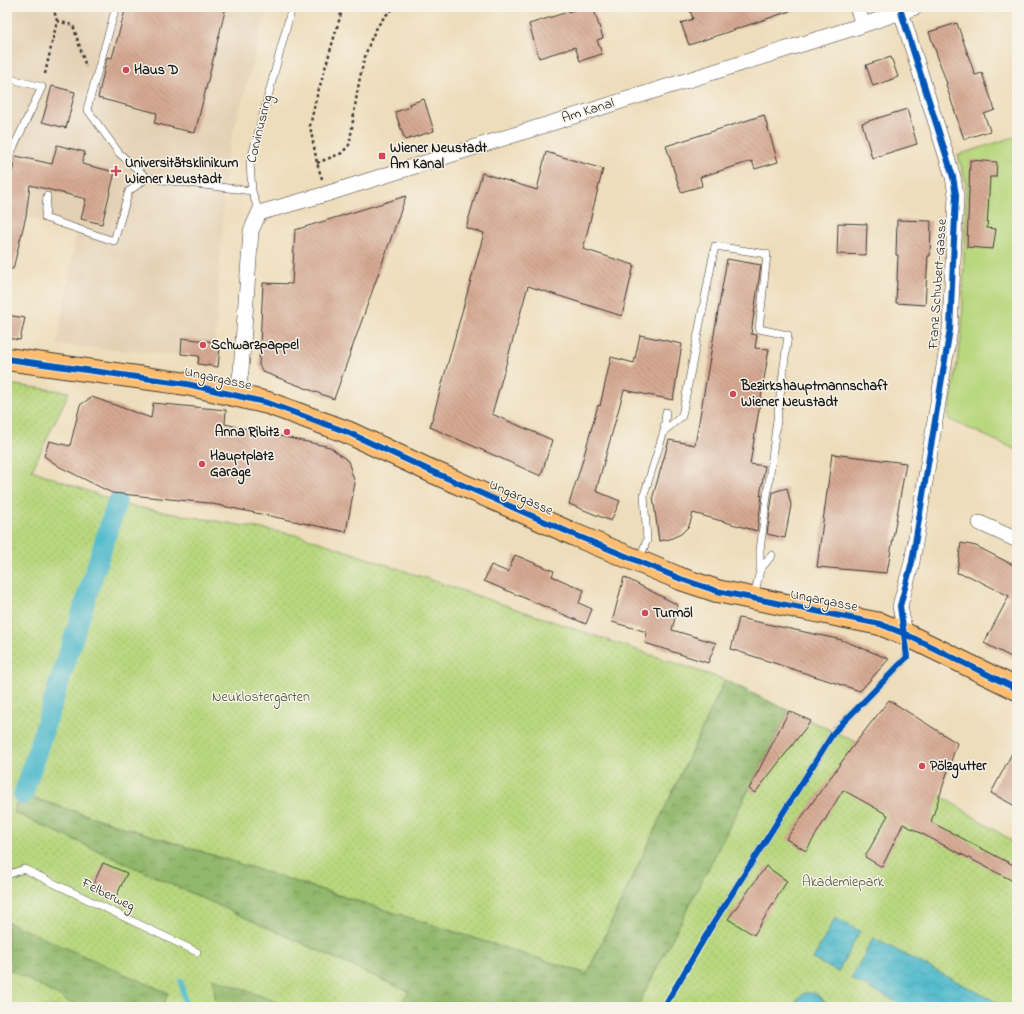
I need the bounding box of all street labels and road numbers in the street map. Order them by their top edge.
street label: Corvinusring [241,93,280,165]
street label: Am Kanal [559,93,617,129]
street label: Franz Schubert-Gasse [923,217,953,351]
street label: Ungargasse [182,362,254,398]
street label: Ungargasse [485,475,557,523]
street label: Ungargasse [788,584,860,619]
street label: Felberweg [76,873,138,918]

